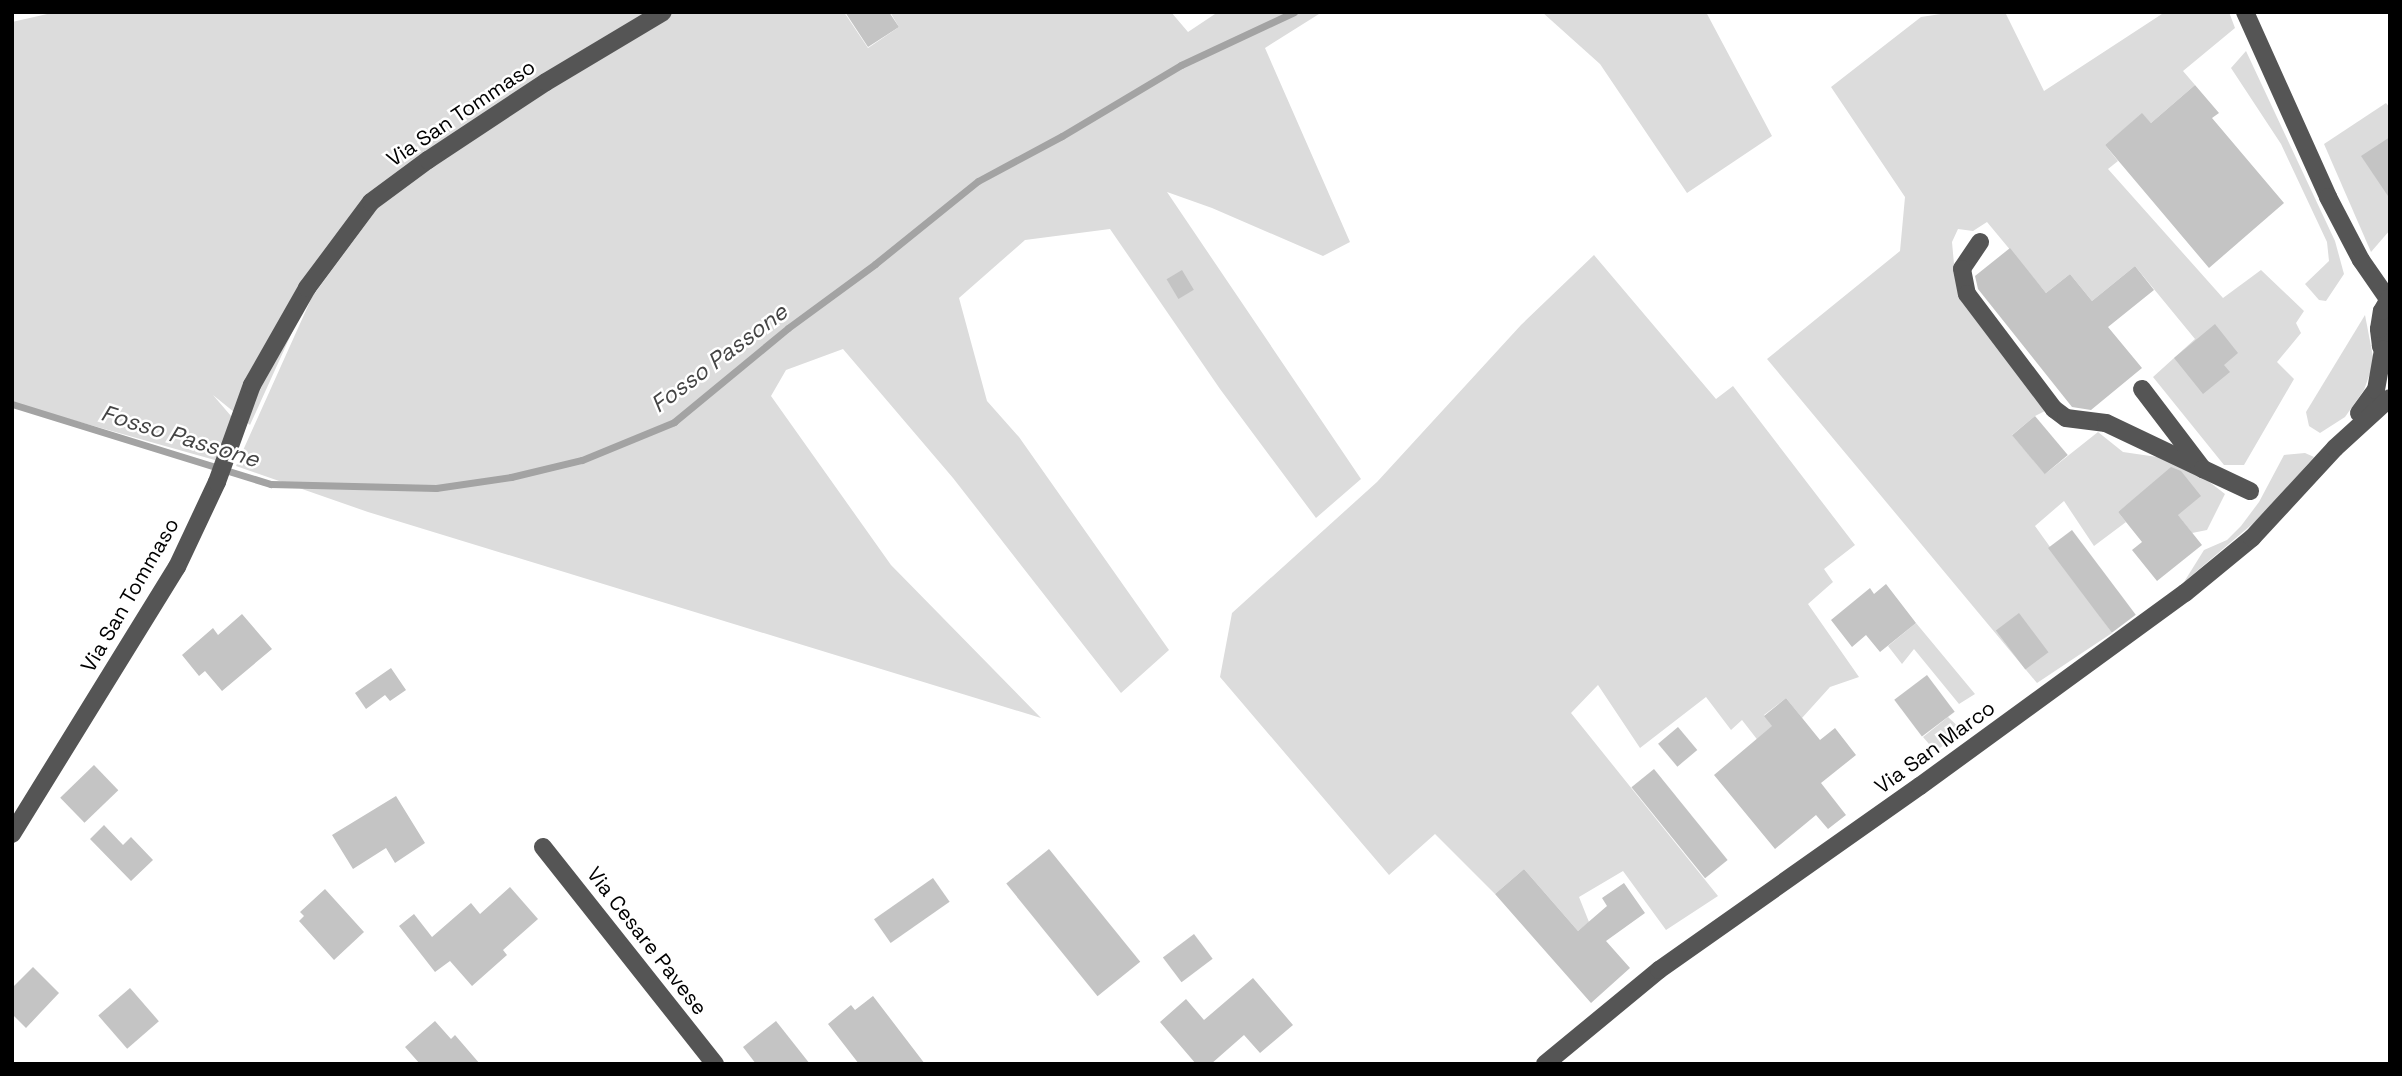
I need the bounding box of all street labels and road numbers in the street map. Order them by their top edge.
street label: Via San Tommaso [382,54,540,172]
street label: Via San Tommaso [76,513,184,677]
street label: Via San Marco [1870,695,2000,799]
street label: Via Cesare Pavese [581,862,713,1020]

